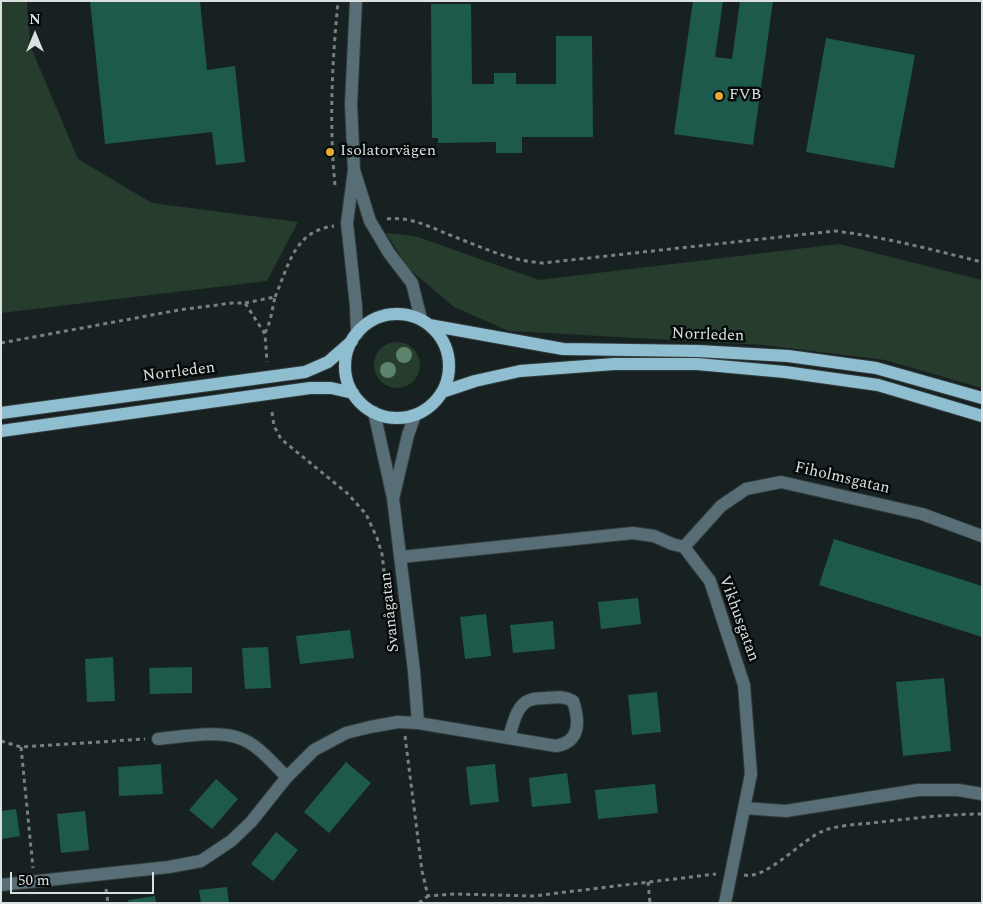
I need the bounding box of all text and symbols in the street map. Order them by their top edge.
text: N [29,9,41,30]
north arrow [10,10,60,60]
place label: FVB [729,86,761,106]
marker: FVB [713,90,725,102]
place label: Isolatorvägen [340,142,436,162]
marker: Isolatorvägen [324,146,336,158]
street label: Norrleden [671,325,745,347]
street label: Norrleden [142,359,216,387]
street label: Fiholmsgatan [793,459,891,499]
street label: Svanågatan [377,571,405,653]
street label: Vikhusgatan [714,573,762,665]
scale bar [12,862,156,894]
text: 50 m [18,869,50,892]

